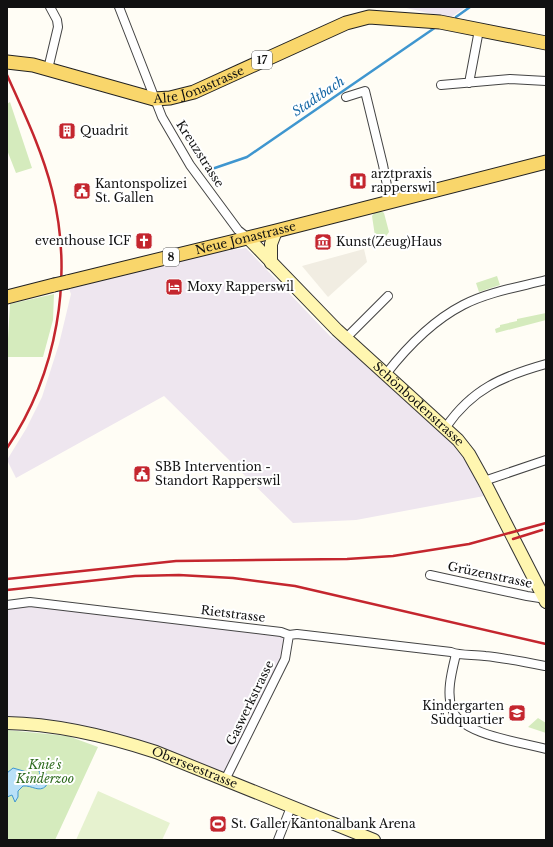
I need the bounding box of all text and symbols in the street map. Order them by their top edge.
road number: 17 [252,51,272,69]
street label: Alte Jonastrasse [152,62,246,106]
water label: Stadtbach [289,73,348,120]
street label: Kreuzstrasse [173,117,228,190]
building icon: Quadrit [57,121,77,141]
place label: Quadrit [80,123,129,138]
place label: arztpraxis rapperswil [371,166,436,195]
hospital icon: arztpraxis rapperswil [348,171,368,191]
place label: Kantonspolizei St. Gallen [95,176,187,205]
public building icon: Kantonspolizei St. Gallen [72,181,92,201]
street label: Neue Jonastrasse [194,218,298,257]
church icon: eventhouse ICF [134,231,154,251]
museum icon: Kunst(Zeug)Haus [313,232,333,252]
place label: eventhouse ICF [35,233,131,248]
place label: Kunst(Zeug)Haus [336,234,442,249]
road number: 8 [163,248,179,266]
hotel icon: Moxy Rapperswil [164,277,184,297]
place label: Moxy Rapperswil [187,279,294,294]
street label: Schönbodenstrasse [370,358,468,449]
place label: SBB Intervention - Standort Rapperswil [155,459,280,488]
public building icon: SBB Intervention - Standort Rapperswil [132,464,152,484]
street label: Grüzenstrasse [446,558,534,591]
street label: Rietstrasse [200,602,266,625]
street label: Gaswerkstrasse [223,658,277,748]
place label: Kindergarten Südquartier [422,698,504,727]
school or university icon: Kindergarten Südquartier [507,703,527,723]
street label: Oberseestrasse [150,743,240,791]
park label: Knie's Kinderzoo [15,757,74,786]
sports icon: St. Galler Kantonalbank Arena [208,814,228,834]
place label: St. Galler Kantonalbank Arena [231,816,416,831]

